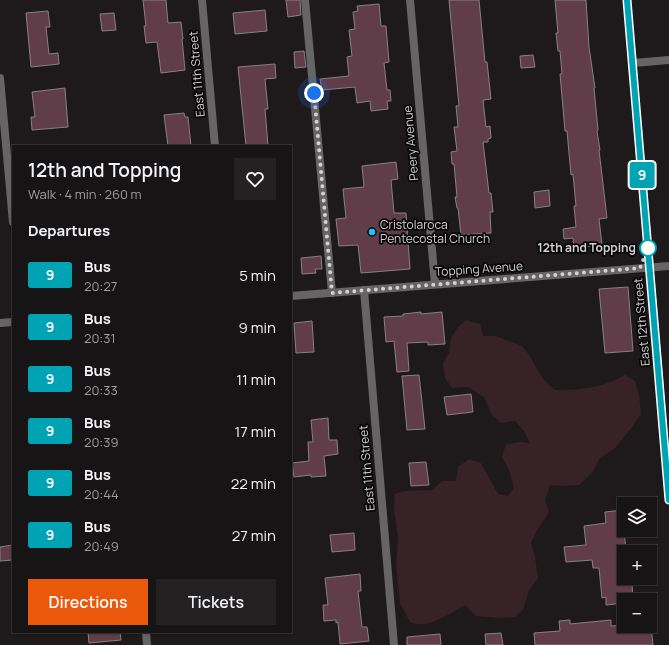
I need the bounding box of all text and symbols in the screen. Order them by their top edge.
street label: East 11th Street [184,30,209,118]
your location [304,83,324,103]
street label: Peery Avenue [399,105,422,181]
text: 12th and Topping [28,157,181,183]
button: heart [234,158,276,200]
line badge: 9 [629,162,655,188]
text: 9 [638,165,646,184]
text: Walk · 4 min · 260 m [28,185,142,203]
place label: Cristolaroca Pentecostal Church [380,216,490,247]
text: Departures [28,220,110,241]
marker: Cristolaroca Pentecostal Church [367,227,377,237]
place label: 12th and Topping [538,239,636,256]
marker: 12th and Topping [639,239,657,257]
text: Bus [84,256,111,277]
street label: Topping Avenue [434,257,523,280]
text: 9 [46,265,54,284]
text: 5 min [239,265,276,286]
text: 20:27 [84,277,117,295]
street label: East 12th Street [629,277,654,367]
text: Bus [84,308,111,329]
text: 9 [46,317,54,336]
text: 9 min [239,317,276,338]
text: 20:31 [84,329,116,347]
text: Bus [84,360,111,381]
text: 9 [46,369,54,388]
text: 11 min [236,369,276,390]
text: 20:33 [84,381,118,399]
text: Bus [84,412,111,433]
text: 9 [46,421,54,440]
text: 17 min [234,421,276,442]
street label: East 11th Street [354,424,379,512]
text: 20:39 [84,433,118,451]
text: Bus [84,464,111,485]
text: 9 [46,473,54,492]
text: 22 min [231,473,276,494]
text: 20:44 [84,485,119,503]
map controls [617,497,657,633]
button: layers [617,497,657,537]
text: Bus [84,516,111,537]
text: 9 [46,525,54,544]
text: 27 min [232,525,276,546]
text: 20:49 [84,537,119,555]
button: + [617,545,657,585]
button: Directions [28,579,148,625]
button: Tickets [156,579,276,625]
button: − [617,593,657,633]

